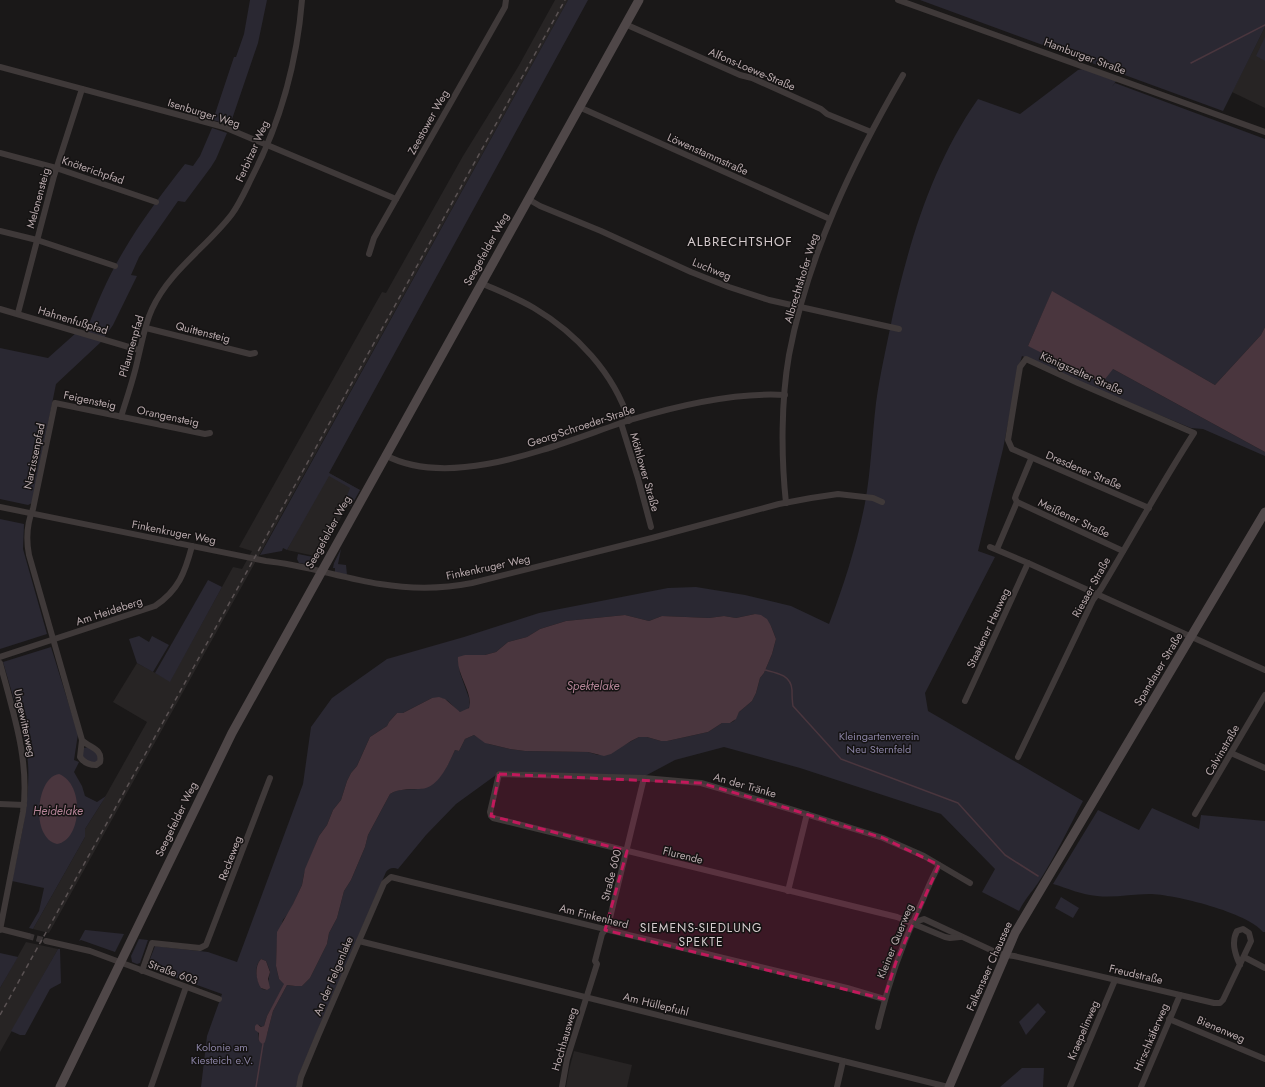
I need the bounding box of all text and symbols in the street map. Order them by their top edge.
street label: Hamburger Straße [1042,34,1128,78]
street label: Alfons-Loewe-Straße [706,44,798,95]
street label: Zeestower Weg [404,87,452,157]
street label: Isenburger Weg [166,94,242,132]
street label: Ferbitzer Weg [231,118,273,184]
street label: Löwenstammstraße [665,129,751,179]
street label: Knöterichpfad [60,152,126,188]
street label: Melonensteig [22,166,54,230]
street label: Seegefelder Weg [459,209,513,289]
street label: Albrechtshofer Weg [780,231,822,325]
district label: ALBRECHTSHOF [687,232,793,251]
street label: Luchweg [690,254,734,284]
street label: Hahnenfußpfad [36,302,110,338]
street label: Pflaumenpfad [115,313,147,379]
street label: Quittensteig [174,317,232,347]
street label: Königszelter Straße [1038,348,1126,399]
street label: Feigensteig [62,387,118,413]
street label: Georg-Schroeder-Straße [525,401,637,451]
street label: Orangensteig [135,402,201,430]
street label: Narzissenpfad [19,422,49,490]
street label: Möthlower Straße [626,431,664,514]
street label: Dresdener Straße [1043,447,1125,493]
street label: Seegefelder Weg [301,492,355,572]
street label: Meißener Straße [1036,494,1113,542]
street label: Finkenkruger Weg [130,516,218,548]
street label: Finkenkruger Weg [444,550,532,584]
street label: Riesaer Straße [1068,554,1114,620]
street label: Staakener Heuweg [962,585,1014,671]
street label: Am Heideberg [74,593,144,629]
street label: Spandauer Straße [1130,629,1186,709]
water label: Spektelake [566,677,620,695]
street label: Ungewitterweg [10,688,40,758]
street label: Calvinstraße [1201,721,1243,779]
park label: Kleingartenverein Neu Sternfeld [839,728,919,757]
street label: An der Tränke [712,768,779,802]
street label: Seegefelder Weg [151,779,201,859]
water label: Heidelake [33,802,83,820]
street label: Reckeweg [214,833,246,883]
street label: Flurende [661,842,705,868]
street label: Straße 600 [597,847,625,902]
street label: Am Finkenherd [558,900,630,932]
street label: Kleiner Querweg [873,901,917,981]
street label: Falkenseer Chaussee [962,918,1016,1013]
district label: SIEMENS-SIEDLUNG SPEKTE [640,919,762,951]
street label: An der Felgenlake [309,934,357,1018]
street label: Straße 603 [146,956,200,988]
street label: Freudstraße [1108,960,1165,988]
street label: Am Hüllepfuhl [622,988,690,1020]
street label: Kraepelinweg [1063,998,1103,1062]
street label: Hirschkäferweg [1130,1001,1172,1073]
street label: Hochhausweg [547,1005,581,1073]
street label: Bienenweg [1194,1012,1248,1046]
park label: Kolonie am Kiesteich e.V. [191,1039,253,1068]

